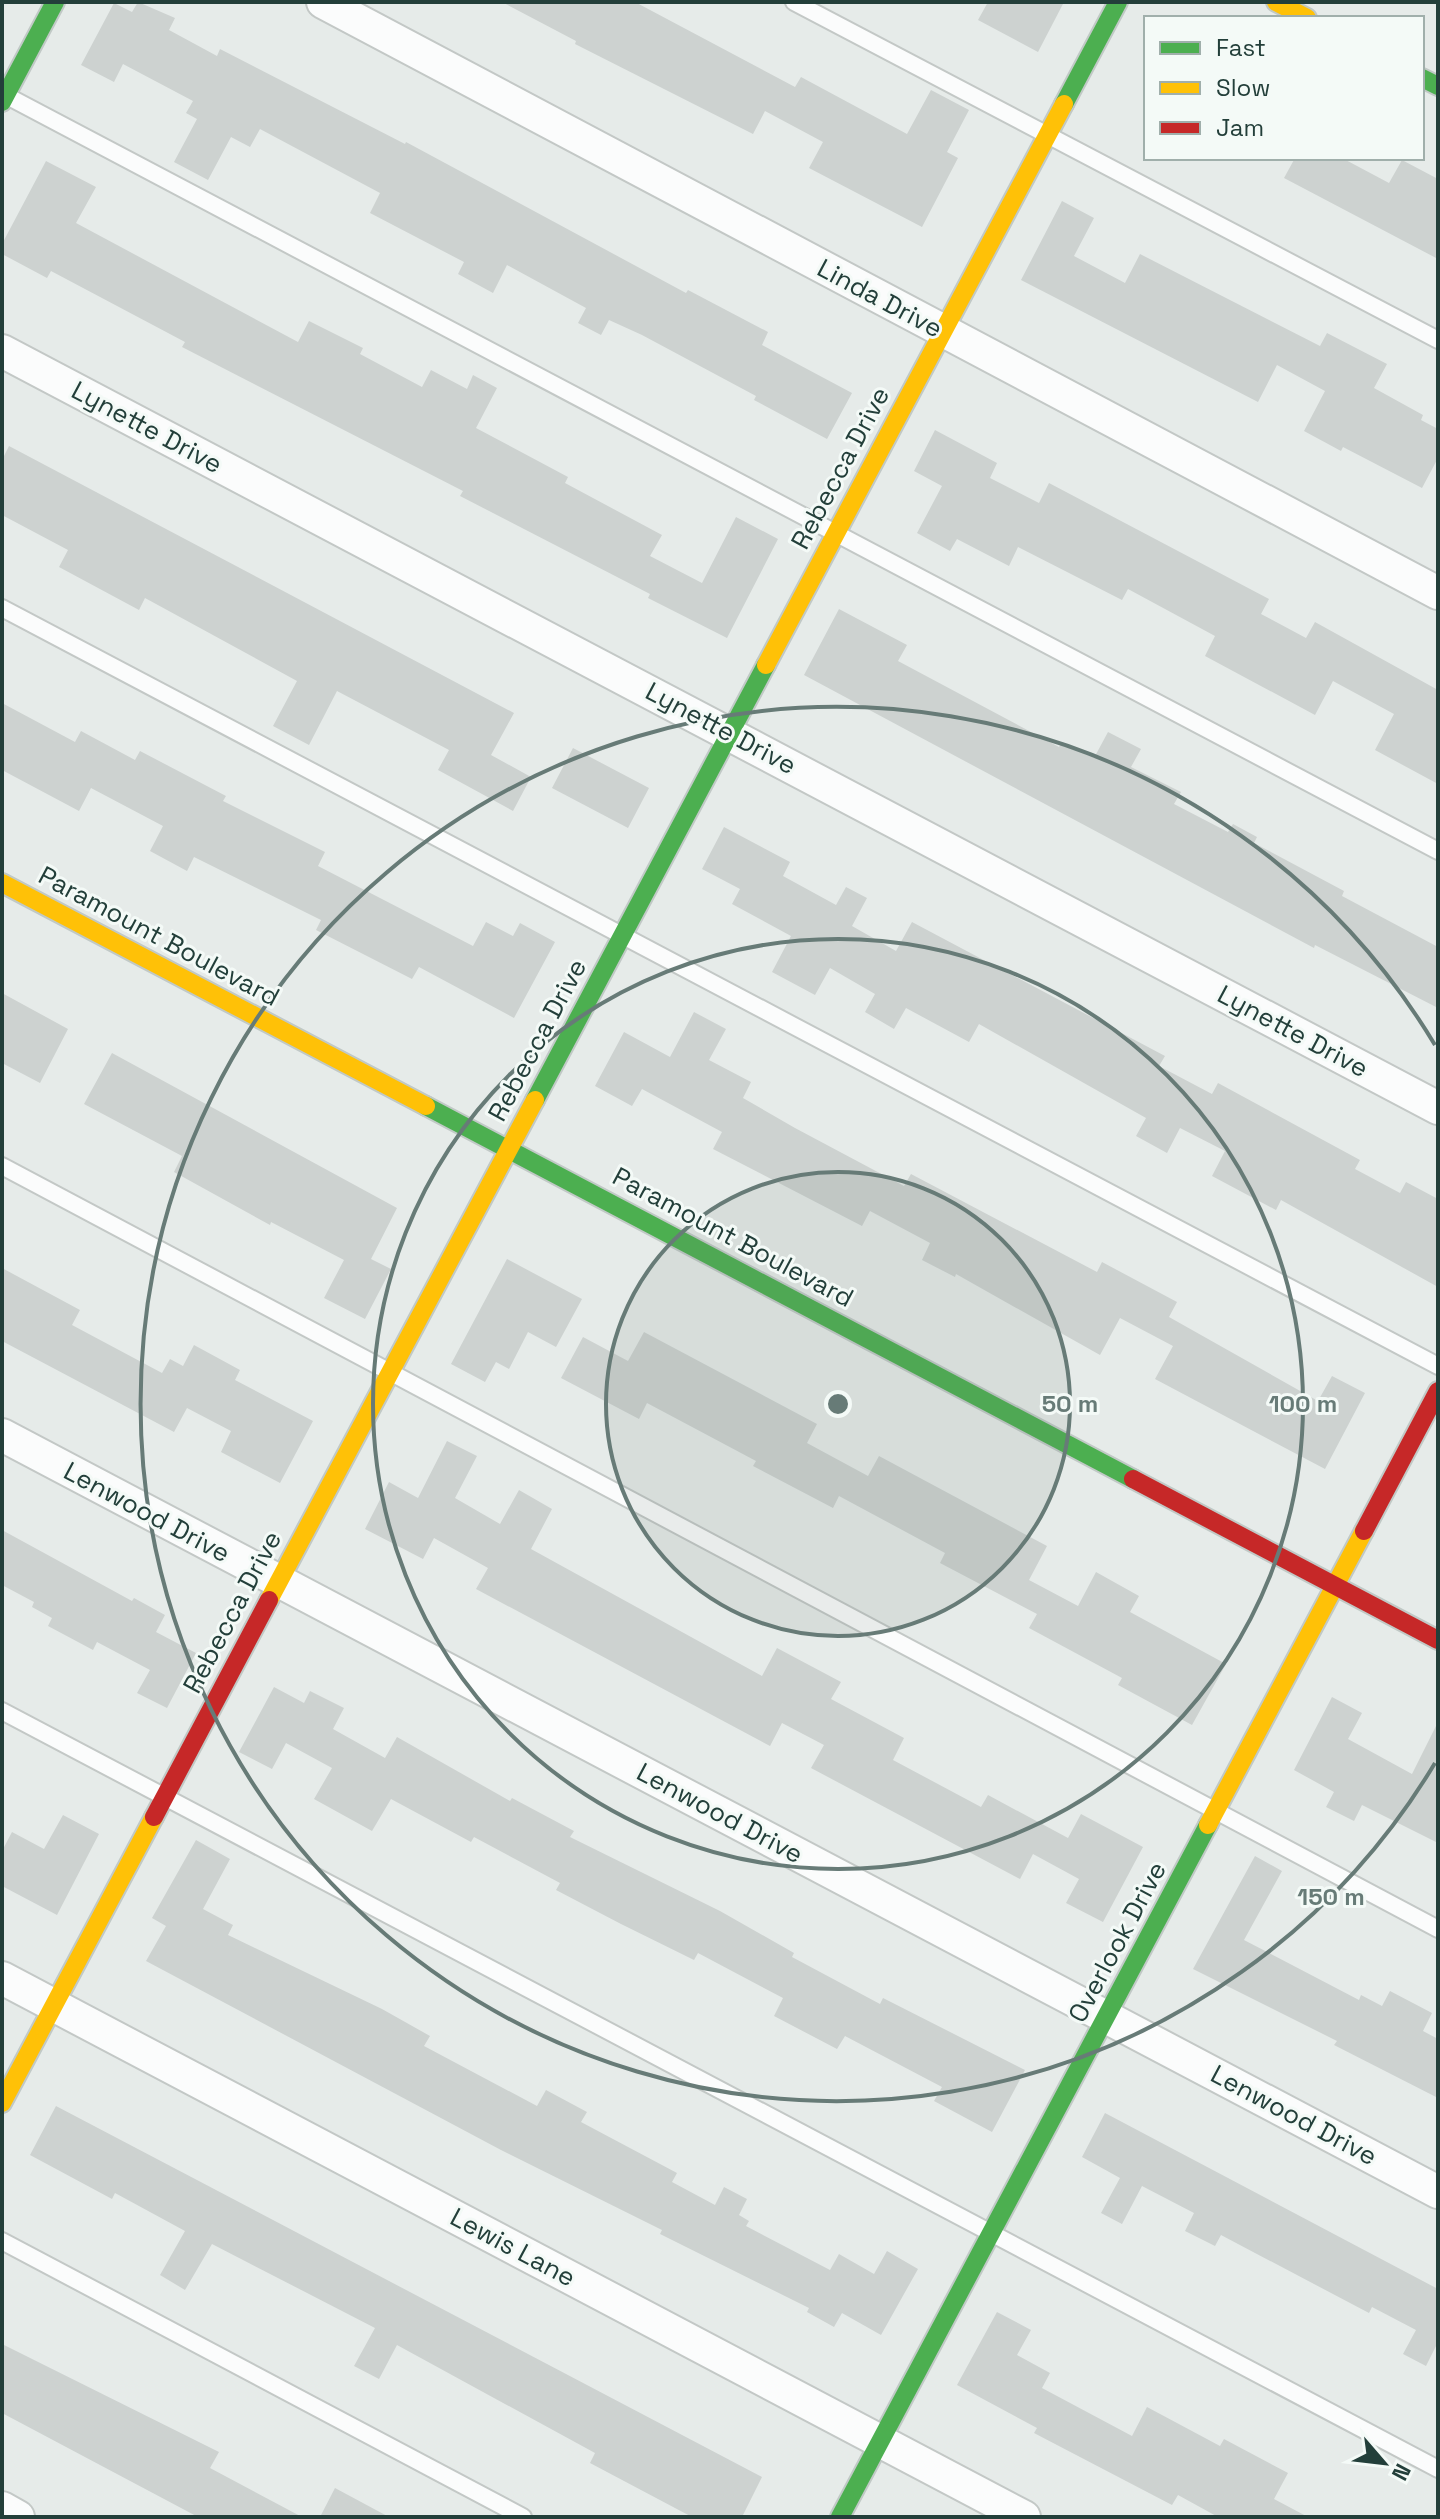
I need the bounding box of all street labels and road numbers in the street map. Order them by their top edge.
street label: Linda Drive [811,251,949,345]
street label: Lynette Drive [66,373,228,481]
street label: Rebecca Drive [783,381,897,555]
street label: Lynette Drive [640,674,802,782]
street label: Paramount Boulevard [33,858,285,1014]
street label: Rebecca Drive [480,953,594,1127]
street label: Lynette Drive [1212,977,1374,1085]
street label: Paramount Boulevard [607,1159,859,1315]
street label: Lenwood Drive [58,1454,236,1570]
street label: Rebecca Drive [175,1525,289,1699]
street label: Lenwood Drive [631,1755,809,1871]
street label: Overlook Drive [1060,1856,1174,2028]
street label: Lenwood Drive [1205,2057,1383,2173]
street label: Lewis Lane [444,2200,582,2294]

